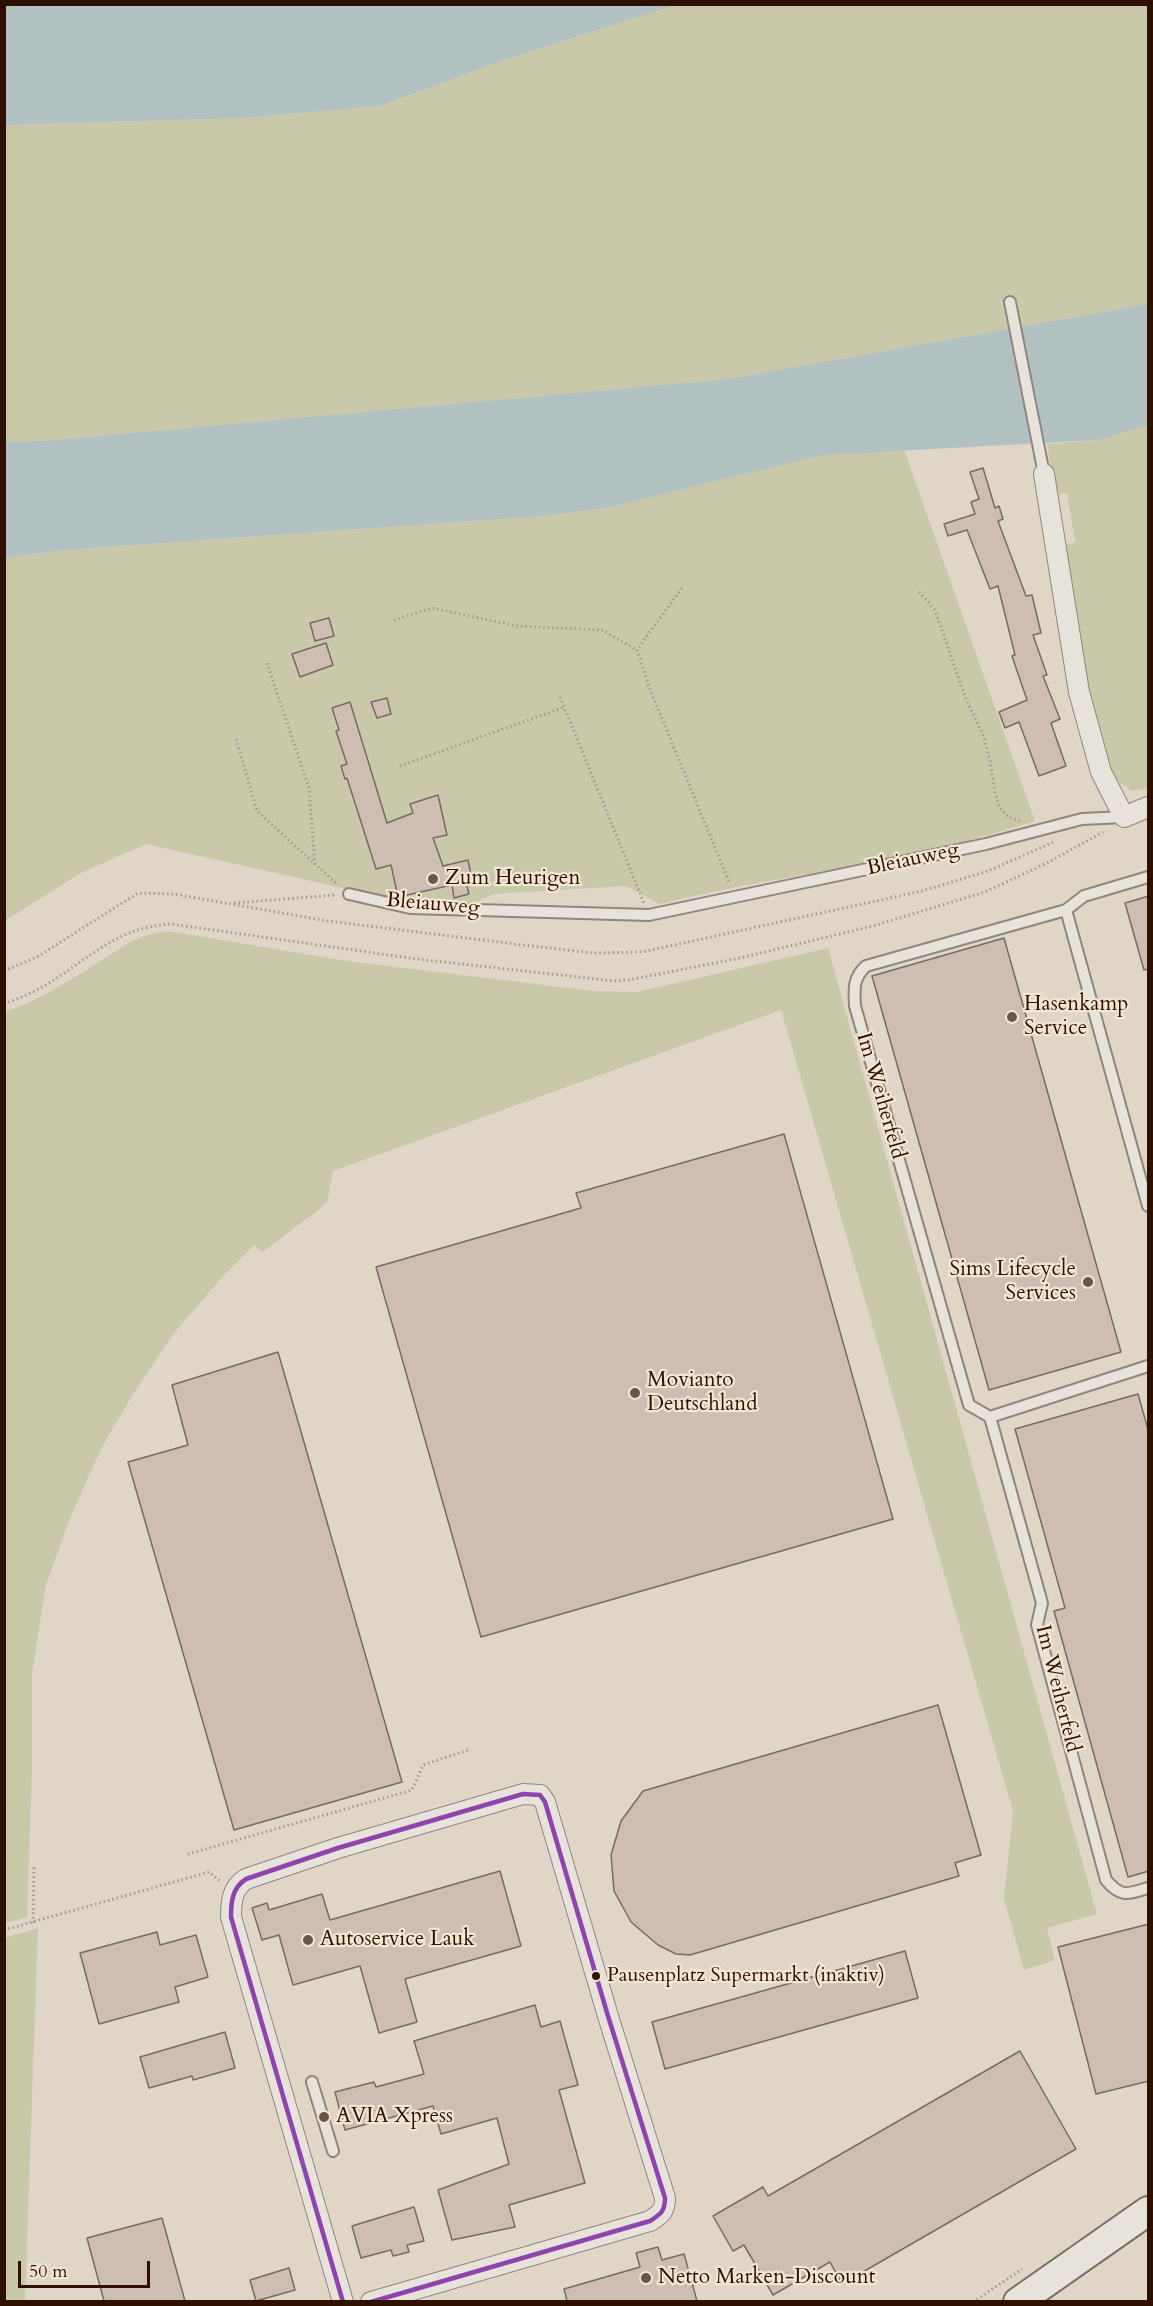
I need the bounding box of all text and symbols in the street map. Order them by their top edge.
street label: Bleiauweg [865,838,961,882]
place label: Zum Heurigen [445,866,580,892]
marker: Zum Heurigen [426,872,440,886]
street label: Bleiauweg [385,888,481,922]
place label: Hasenkamp Service [1024,992,1128,1042]
marker: Hasenkamp Service [1005,1010,1019,1024]
street label: Im Weiherfeld [850,1030,910,1162]
place label: Sims Lifecycle Services [949,1257,1076,1307]
marker: Sims Lifecycle Services [1081,1275,1095,1289]
place label: Movianto Deutschland [647,1368,757,1418]
marker: Movianto Deutschland [628,1386,642,1400]
street label: Im Weiherfeld [1029,1623,1085,1755]
place label: Autoservice Lauk [320,1927,474,1953]
marker: Autoservice Lauk [301,1933,315,1947]
place label: Pausenplatz Supermarkt (inaktiv) [607,1964,885,1988]
marker: Pausenplatz Supermarkt (inaktiv) [590,1970,602,1982]
place label: AVIA Xpress [336,2104,453,2130]
marker: AVIA Xpress [317,2110,331,2124]
scale bar [21,2249,153,2287]
text: 50 m [29,2259,68,2284]
place label: Netto Marken-Discount [658,2265,875,2291]
marker: Netto Marken-Discount [639,2271,653,2285]

